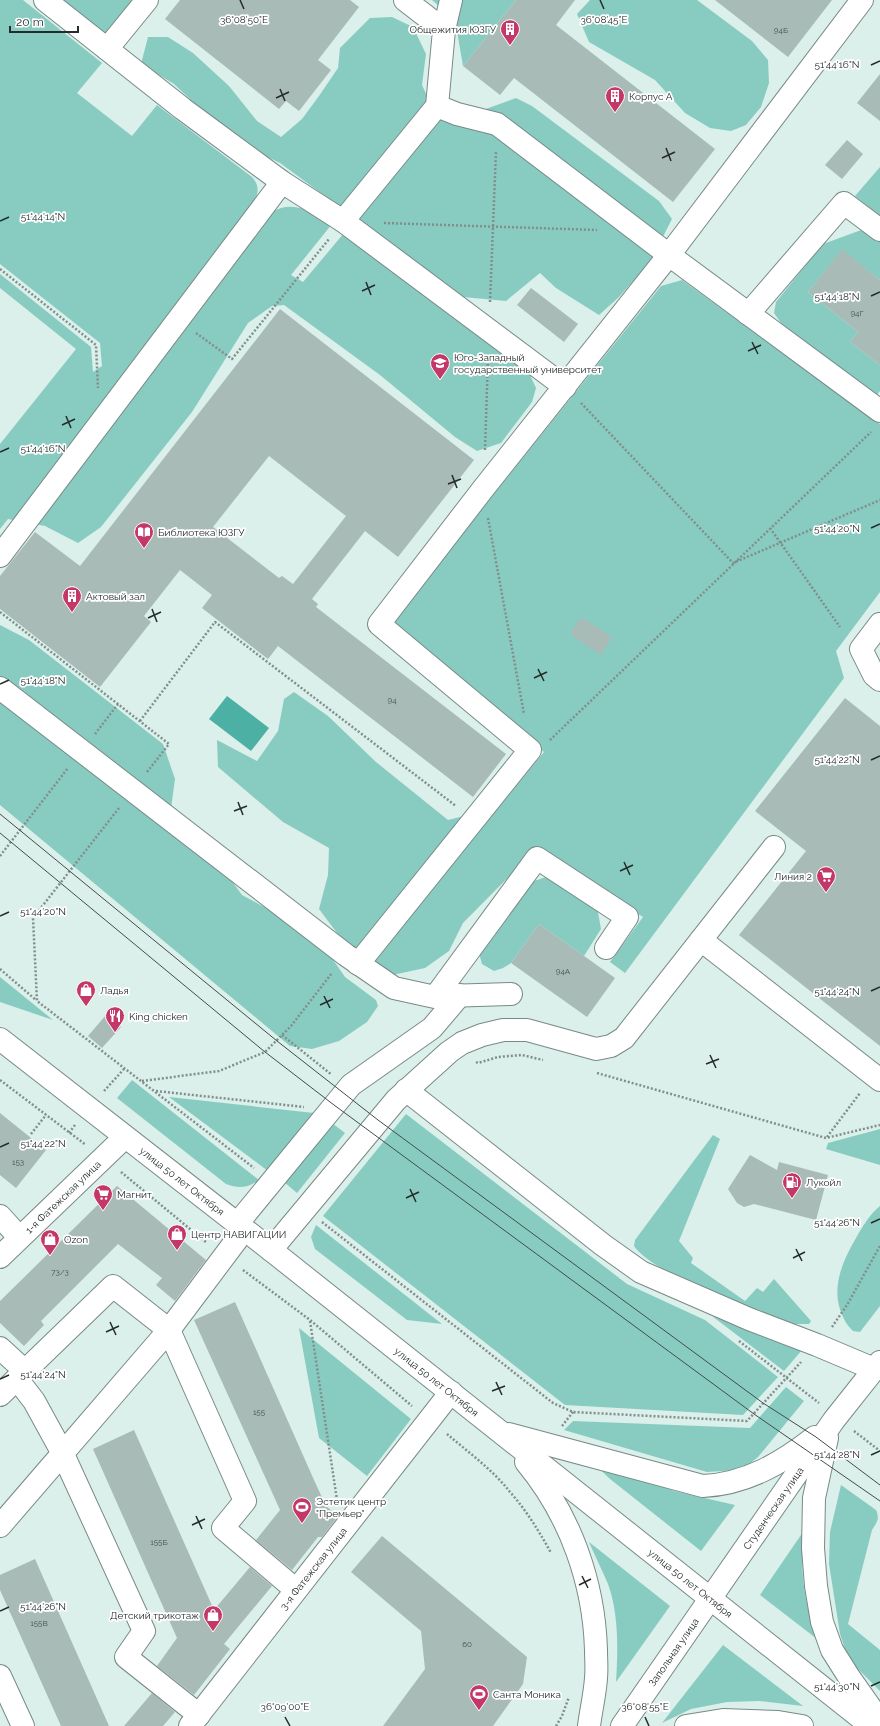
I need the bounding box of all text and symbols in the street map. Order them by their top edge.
scale bar [10,8,78,34]
text: 36°08'50"E [220,14,268,25]
text: 36°08'45"E [580,14,628,25]
text: 20 m [16,15,44,29]
building icon: Общежития ЮЗГУ [499,18,521,46]
place label: Общежития ЮЗГУ [409,24,497,35]
house number: 94Б [774,25,788,35]
text: 51°44'16"N [814,59,860,70]
building icon: Корпус А [604,85,626,113]
place label: Корпус А [629,91,673,102]
text: 51°44'14"N [21,211,65,222]
text: 51°44'18"N [815,291,860,302]
house number: 94Г [850,308,864,318]
school or university icon: Юго-Западный государственный университет [429,352,451,380]
place label: Юго-Западный государственный университет [454,352,602,375]
text: 51°44'16"N [20,443,66,454]
library icon: Библиотека ЮЗГУ [133,521,155,549]
text: 51°44'20"N [814,523,860,534]
place label: Библиотека ЮЗГУ [158,527,245,538]
building icon: Актовый зал [61,585,83,613]
place label: Актовый зал [86,591,145,602]
text: 51°44'18"N [21,675,66,686]
house number: 94 [387,695,397,705]
text: 51°44'22"N [814,754,860,765]
supermarket icon: Линия 2 [815,865,837,893]
place label: Линия 2 [774,871,812,882]
text: 51°44'20"N [20,906,66,917]
house number: 94А [556,966,571,976]
shop icon: Ладья [75,979,97,1007]
place label: Ладья [100,985,129,996]
text: 51°44'24"N [814,986,860,997]
restaurant icon: King chicken [104,1005,126,1033]
place label: King chicken [129,1011,188,1022]
text: 51°44'22"N [20,1138,66,1149]
street label: улица 50 лет Октября [138,1145,226,1218]
house number: 153 [12,1157,24,1167]
street label: 1-я Фатежская улица [23,1158,103,1236]
fuel station icon: Лукойл [781,1171,803,1199]
place label: Лукойл [806,1177,841,1188]
supermarket icon: Магнит [92,1183,114,1211]
place label: Магнит [117,1189,152,1200]
text: 51°44'26"N [814,1217,860,1228]
shop icon: Центр НАВИГАЦИИ [166,1223,188,1251]
shop icon: Ozon [39,1228,61,1256]
place label: Центр НАВИГАЦИИ [191,1229,286,1240]
place label: Ozon [64,1234,88,1245]
house number: 73/3 [51,1267,69,1277]
street label: улица 50 лет Октября [392,1345,481,1418]
text: 51°44'24"N [20,1369,66,1380]
house number: 155 [253,1407,266,1417]
text: 51°44'28"N [814,1449,860,1460]
street label: Студенческая улица [741,1465,806,1552]
sports icon: Эстетик центр "Премьер" [291,1496,313,1524]
place label: Эстетик центр "Премьер" [316,1496,386,1519]
street label: 3-я Фатежская улица [278,1525,349,1612]
house number: 155Б [150,1537,168,1547]
street label: улица 50 лет Октября [646,1547,734,1620]
text: 51°44'26"N [20,1601,66,1612]
shop icon: Детский трикотаж [202,1604,224,1632]
place label: Детский трикотаж [110,1610,199,1621]
street label: Запольная улица [646,1616,701,1688]
house number: 155В [30,1618,48,1628]
house number: 60 [462,1639,472,1649]
text: 51°44'30"N [814,1681,860,1692]
sports icon: Санта Моника [468,1683,490,1711]
place label: Санта Моника [493,1689,561,1700]
text: 36°09'00"E [261,1701,309,1712]
text: 36°08'55"E [621,1701,669,1712]

